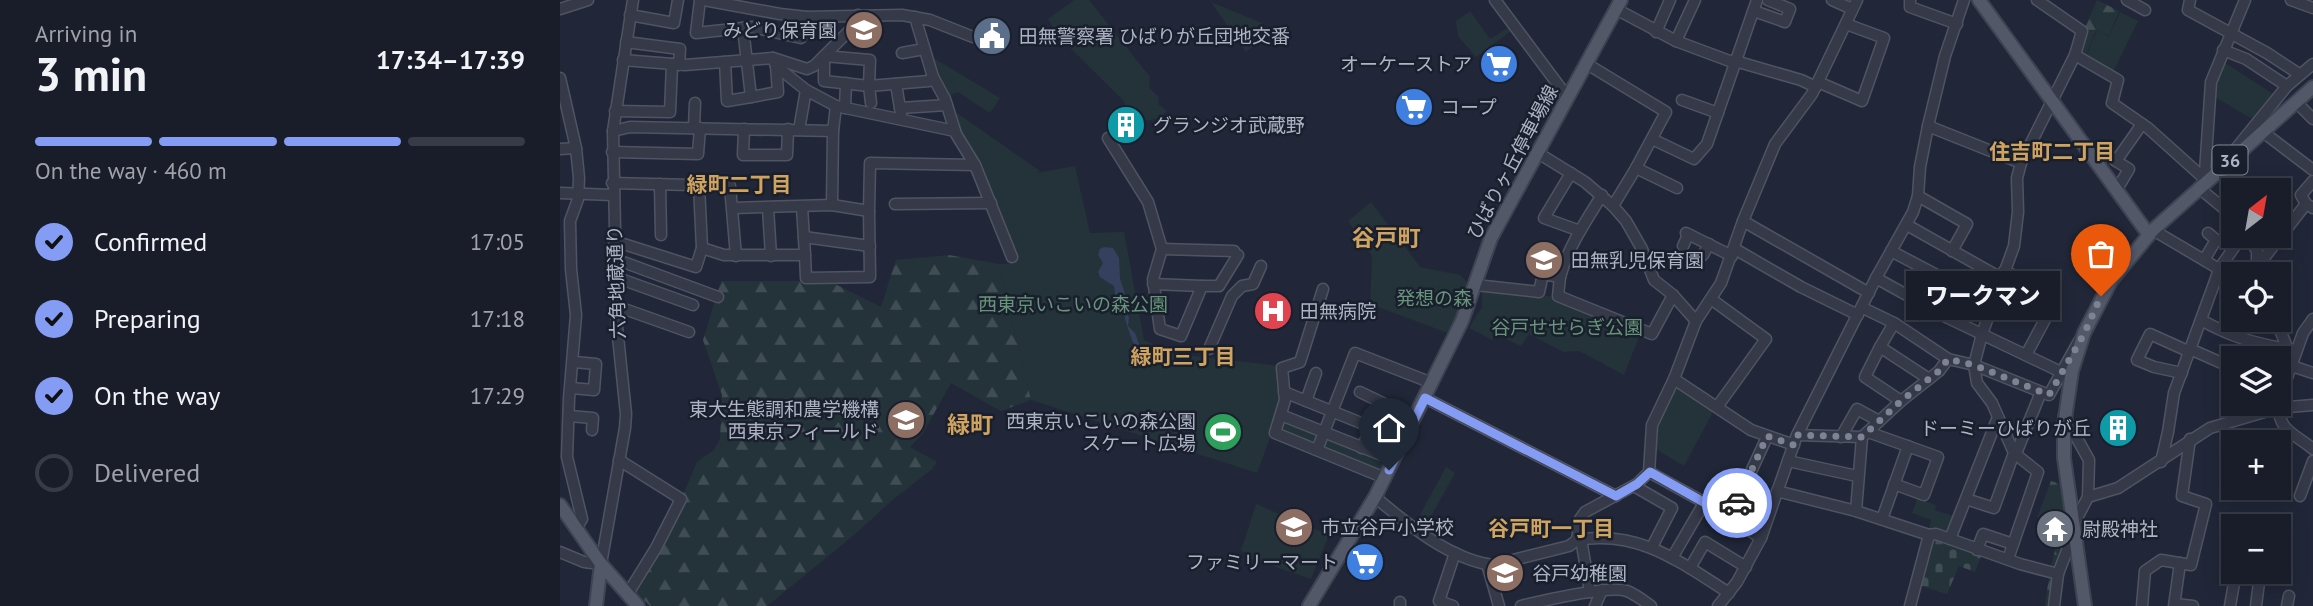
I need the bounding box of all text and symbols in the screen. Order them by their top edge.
school or university icon: みどり保育園 [843,9,885,51]
public building icon: 田無警察署 ひばりが丘団地交番 [971,15,1013,57]
place label: みどり保育園 [723,18,837,42]
text: Arriving in [35,19,137,48]
place label: 田無警察署 ひばりが丘団地交番 [1019,24,1290,48]
text: 17:34–17:39 [376,43,525,76]
supermarket icon: オーケーストア [1478,43,1520,85]
text: 3 min [35,44,147,104]
place label: オーケーストア [1340,52,1472,76]
street label: ひばりヶ丘停車場線 [1461,81,1563,243]
supermarket icon: コープ [1393,86,1435,128]
place label: コープ [1441,95,1497,119]
building icon: グランジオ武蔵野 [1105,104,1147,146]
place label: グランジオ武蔵野 [1153,113,1305,137]
district label: 住吉町二丁目 [1989,138,2115,165]
road number: 36 [2212,146,2248,174]
text: On the way · 460 m [35,156,227,185]
district label: 緑町二丁目 [687,171,792,198]
north arrow [2221,178,2291,248]
map controls [2221,178,2291,584]
icon: check [35,223,73,261]
district label: 谷戸町 [1352,223,1421,252]
pin [2071,224,2131,296]
text: Confirmed [94,225,207,258]
street label: 六角地蔵通り [602,225,630,339]
text: 17:05 [470,227,525,256]
icon: bag [2082,235,2120,273]
school or university icon: 田無乳児保育園 [1523,239,1565,281]
place label: 田無乳児保育園 [1571,248,1704,272]
button: locate [2221,262,2291,332]
callout: ワークマン [1905,272,2059,320]
text: ワークマン [1926,281,2041,310]
park label: 発想の森 [1396,286,1472,310]
hospital icon: 田無病院 [1252,290,1294,332]
park label: 西東京いこいの森公園 [978,292,1168,316]
place label: 田無病院 [1300,299,1376,323]
icon: check [35,300,73,338]
text: Preparing [94,302,201,335]
text: 17:18 [470,304,525,333]
park label: 谷戸せせらぎ公園 [1491,315,1643,339]
district label: 緑町三丁目 [1131,343,1236,370]
button: layers [2221,346,2291,416]
icon: check [35,377,73,415]
text: On the way [94,379,220,412]
text: 17:29 [470,381,525,410]
place label: 東大生態調和農学機構 西東京フィールド [689,397,879,443]
pin [1359,398,1419,470]
school or university icon: 東大生態調和農学機構 西東京フィールド [885,399,927,441]
building icon: ドーミーひばりが丘 [2097,407,2139,449]
place label: 西東京いこいの森公園 スケート広場 [1006,409,1196,455]
icon: home [1370,409,1408,447]
district label: 緑町 [947,410,993,439]
sports icon: 西東京いこいの森公園 スケート広場 [1202,411,1244,453]
place label: ドーミーひばりが丘 [1920,416,2091,440]
button: + [2221,430,2291,500]
text: Delivered [94,456,200,489]
courier [1702,468,1772,538]
icon: car [1718,484,1756,522]
school or university icon: 市立谷戸小学校 [1273,506,1315,548]
temple icon: 尉殿神社 [2034,508,2076,550]
button: − [2221,514,2291,584]
place label: 市立谷戸小学校 [1321,515,1454,539]
district label: 谷戸町一丁目 [1488,515,1614,542]
place label: 尉殿神社 [2082,517,2158,541]
supermarket icon: ファミリーマート [1344,541,1386,583]
place label: ファミリーマート [1186,550,1338,574]
school or university icon: 谷戸幼稚園 [1484,552,1526,594]
place label: 谷戸幼稚園 [1532,561,1627,585]

